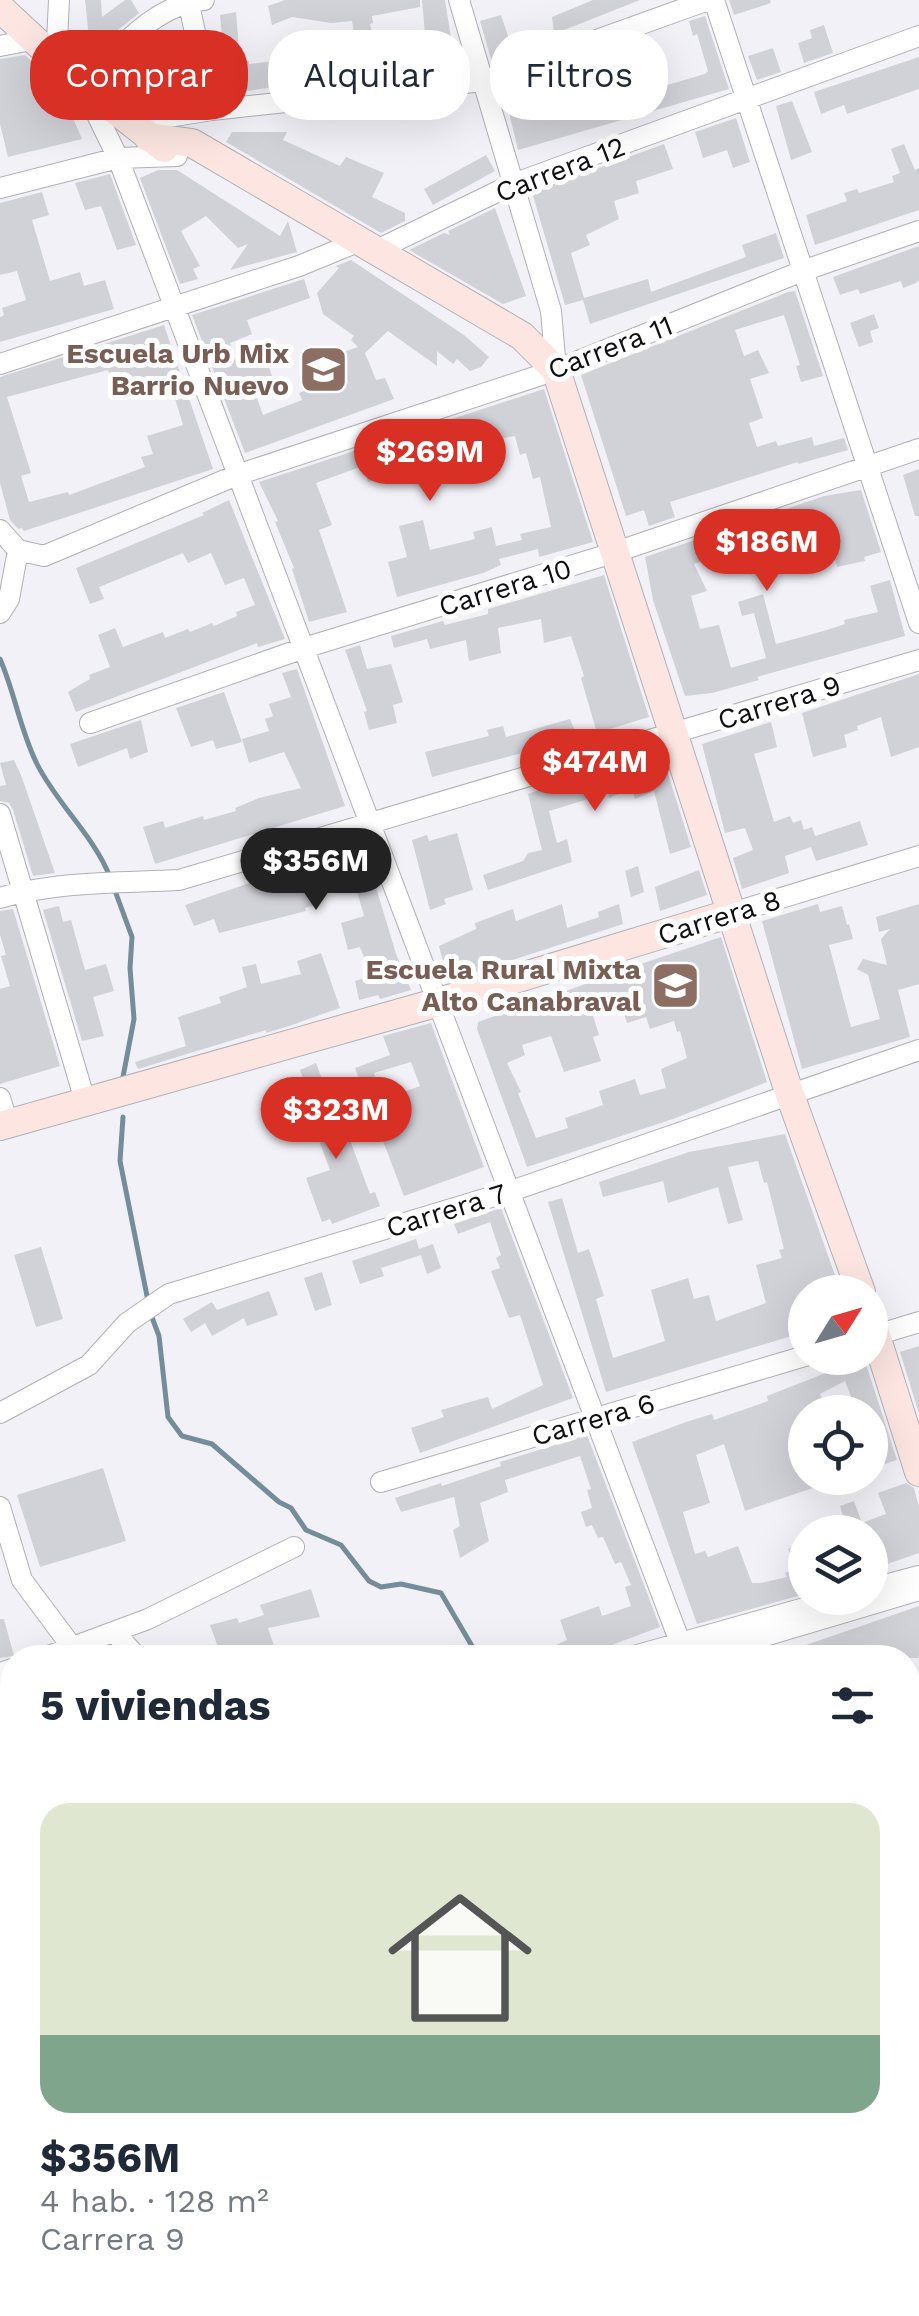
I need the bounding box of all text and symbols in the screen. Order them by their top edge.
chip: Comprar [30,30,248,120]
chip: Alquilar [268,30,470,120]
chip: Filtros [490,30,668,120]
street label: Carrera 12 [491,130,630,209]
street label: Carrera 11 [543,309,677,386]
place label: Escuela Urb Mix Barrio Nuevo [66,337,289,402]
school or university icon: Escuela Urb Mix Barrio Nuevo [298,343,350,395]
pin: $269M [360,419,500,504]
text: $269M [376,432,484,470]
pin: $186M [697,509,837,594]
text: $186M [715,522,819,560]
street label: Carrera 10 [435,552,576,623]
street label: Carrera 9 [714,668,845,737]
pin: $474M [525,729,665,814]
text: $474M [542,742,648,780]
pin: $356M [246,828,386,913]
text: $356M [263,841,369,879]
street label: Carrera 8 [654,883,785,952]
place label: Escuela Rural Mixta Alto Canabraval [366,953,642,1018]
school or university icon: Escuela Rural Mixta Alto Canabraval [650,959,702,1011]
pin: $323M [266,1077,406,1162]
text: $323M [283,1090,389,1128]
street label: Carrera 7 [382,1177,510,1244]
north arrow [788,1275,888,1375]
map controls [788,1275,888,1615]
street label: Carrera 6 [528,1386,658,1453]
button: locate [788,1395,888,1495]
button: layers [788,1515,888,1615]
icon: filters [825,1678,880,1733]
text: 5 viviendas [40,1681,271,1730]
icon: home [370,1868,550,2048]
text: $356M [40,2133,180,2182]
text: 4 hab. · 128 m² [40,2182,269,2220]
text: Carrera 9 [40,2220,185,2258]

